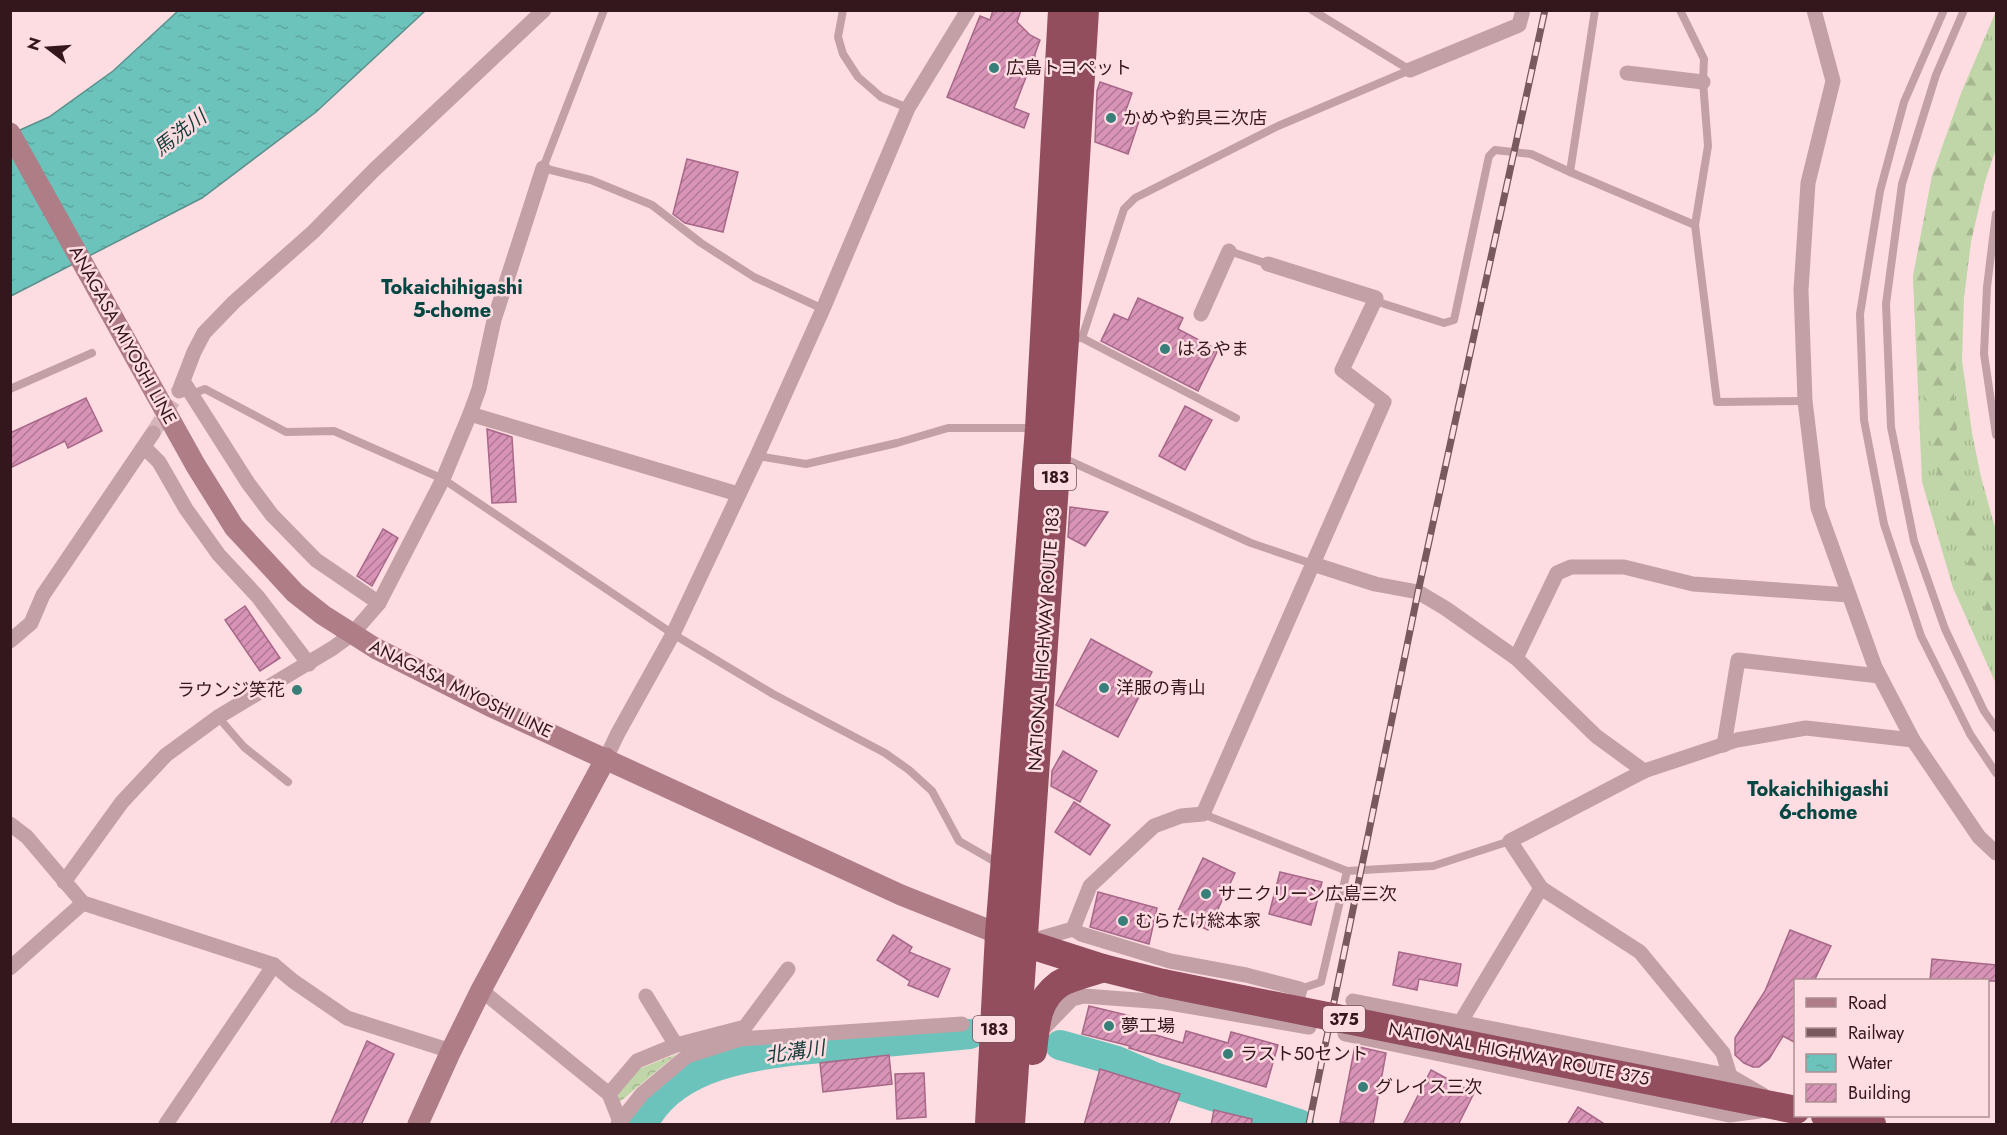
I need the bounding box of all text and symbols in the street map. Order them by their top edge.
north arrow [18,18,78,78]
text: N [21,34,47,53]
place label: 広島トヨペット [1006,55,1132,81]
marker: 広島トヨペット [987,61,1001,75]
water label: 馬洗川 [147,102,214,163]
place label: かめや釣具三次店 [1123,105,1267,131]
marker: かめや釣具三次店 [1104,111,1118,125]
street label: ANAGASA MIYOSHI LINE [63,241,183,429]
district label: Tokaichihigashi 5-chome [381,273,523,325]
place label: はるやま [1177,336,1249,362]
marker: はるやま [1158,342,1172,356]
road number: 183 [1034,464,1076,490]
street label: NATIONAL HIGHWAY ROUTE 183 [1022,506,1066,772]
street label: ANAGASA MIYOSHI LINE [365,633,557,745]
place label: 洋服の青山 [1116,675,1206,701]
place label: ラウンジ笑花 [177,677,285,703]
marker: 洋服の青山 [1097,681,1111,695]
marker: ラウンジ笑花 [290,683,304,697]
district label: Tokaichihigashi 6-chome [1747,775,1889,827]
place label: サニクリーン広島三次 [1218,881,1397,907]
marker: サニクリーン広島三次 [1199,887,1213,901]
place label: むらたけ総本家 [1135,908,1261,934]
marker: むらたけ総本家 [1116,914,1130,928]
legend [1794,979,1989,1117]
text: Road [1848,990,1887,1016]
road number: 375 [1323,1006,1365,1032]
place label: 夢工場 [1121,1013,1175,1039]
road number: 183 [973,1016,1015,1042]
street label: NATIONAL HIGHWAY ROUTE 375 [1386,1016,1652,1092]
marker: 夢工場 [1102,1019,1116,1033]
text: Railway [1848,1020,1904,1046]
water label: 北溝川 [763,1033,829,1071]
place label: ラスト50セント [1240,1041,1369,1067]
marker: ラスト50セント [1221,1047,1235,1061]
text: Water [1848,1050,1893,1076]
place label: グレイス三次 [1375,1074,1482,1100]
marker: グレイス三次 [1356,1080,1370,1094]
text: Building [1848,1080,1911,1106]

